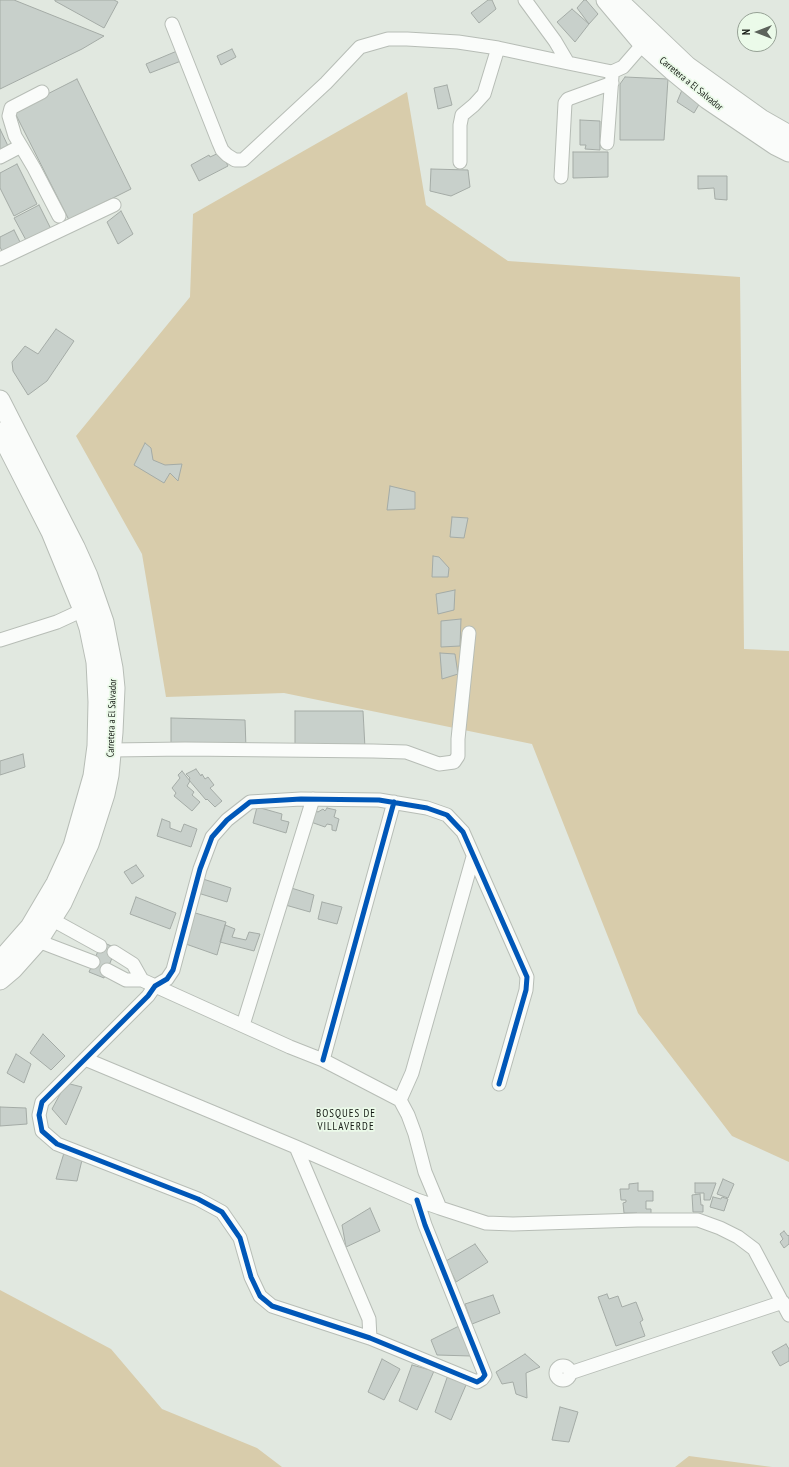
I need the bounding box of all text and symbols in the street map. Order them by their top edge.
north arrow [737,12,777,52]
text: N [739,29,753,35]
street label: Carretera a El Salvador [657,55,725,113]
street label: Carretera a El Salvador [105,679,119,757]
district label: BOSQUES DE VILLAVERDE [316,1107,376,1133]

